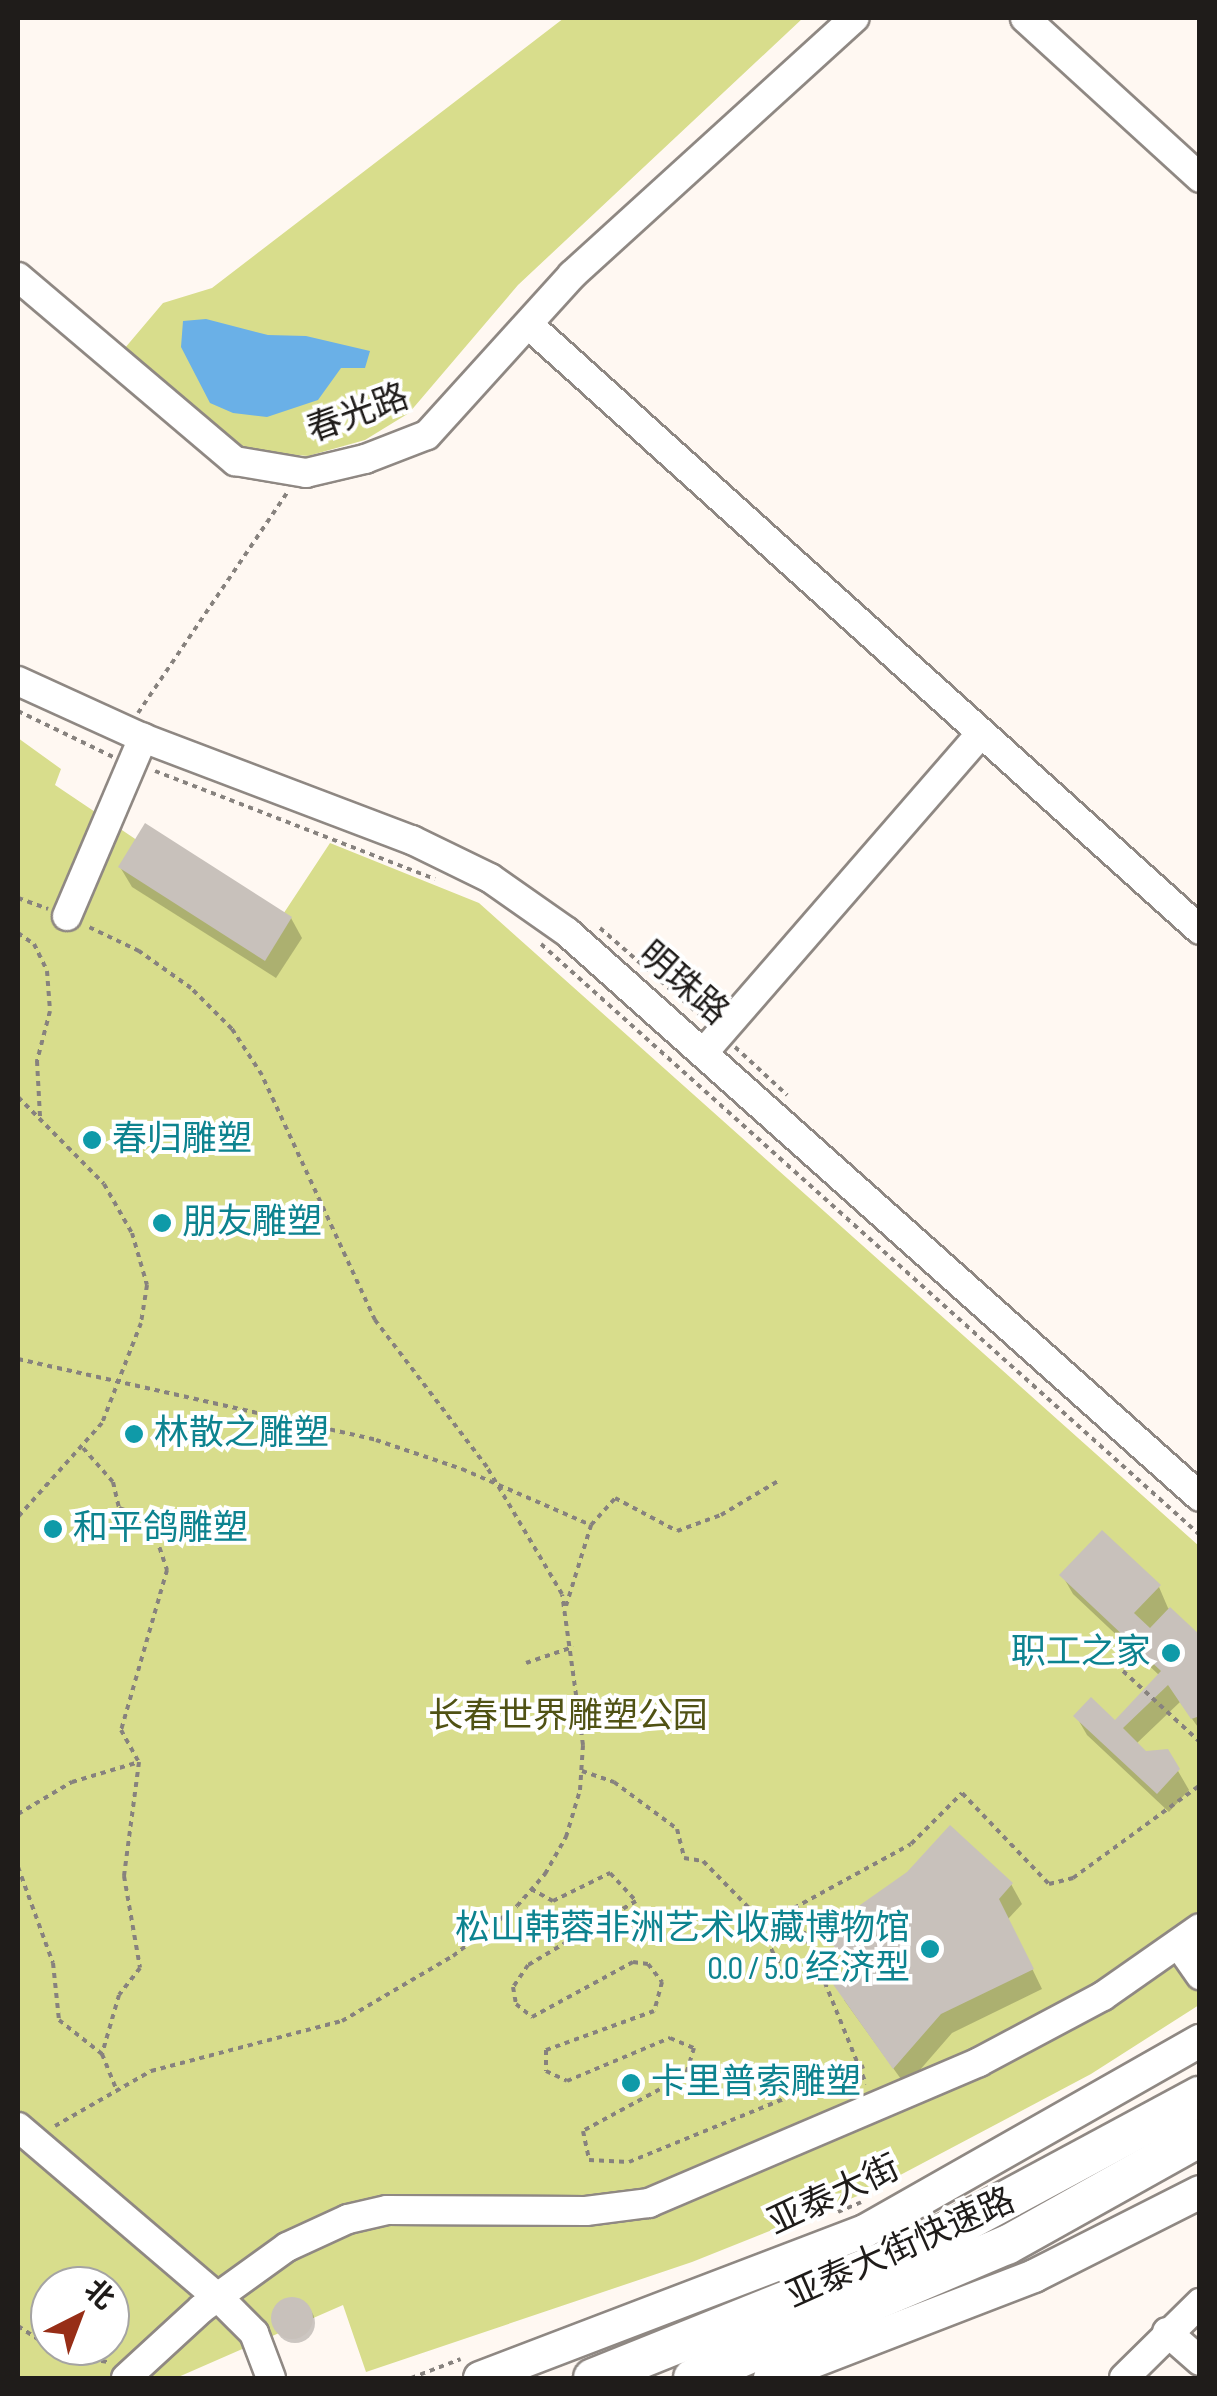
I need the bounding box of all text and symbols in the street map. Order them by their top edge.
street label: 春光路 [301,376,415,452]
street label: 明珠路 [630,934,736,1034]
place label: 春归雕塑 [112,1119,252,1161]
marker: 春归雕塑 [81,1129,103,1151]
place label: 朋友雕塑 [182,1202,322,1244]
marker: 朋友雕塑 [151,1212,173,1234]
place label: 林散之雕塑 [154,1413,329,1455]
marker: 林散之雕塑 [123,1423,145,1445]
place label: 和平鸽雕塑 [73,1508,248,1550]
marker: 和平鸽雕塑 [42,1518,64,1540]
place label: 职工之家 [1011,1632,1151,1674]
marker: 职工之家 [1160,1642,1182,1664]
park label: 长春世界雕塑公园 [428,1696,708,1738]
place label: 松山韩蓉非洲艺术收藏博物馆 0.0 / 5.0 经济型 [455,1908,910,1990]
marker: 松山韩蓉非洲艺术收藏博物馆 0.0 / 5.0 经济型 [919,1938,941,1960]
place label: 卡里普索雕塑 [651,2062,861,2104]
marker: 卡里普索雕塑 [620,2072,642,2094]
street label: 亚泰大街 [762,2147,906,2245]
street label: 亚泰大街快速路 [781,2180,1021,2318]
north arrow [30,2266,130,2366]
text: 北 [78,2273,121,2316]

